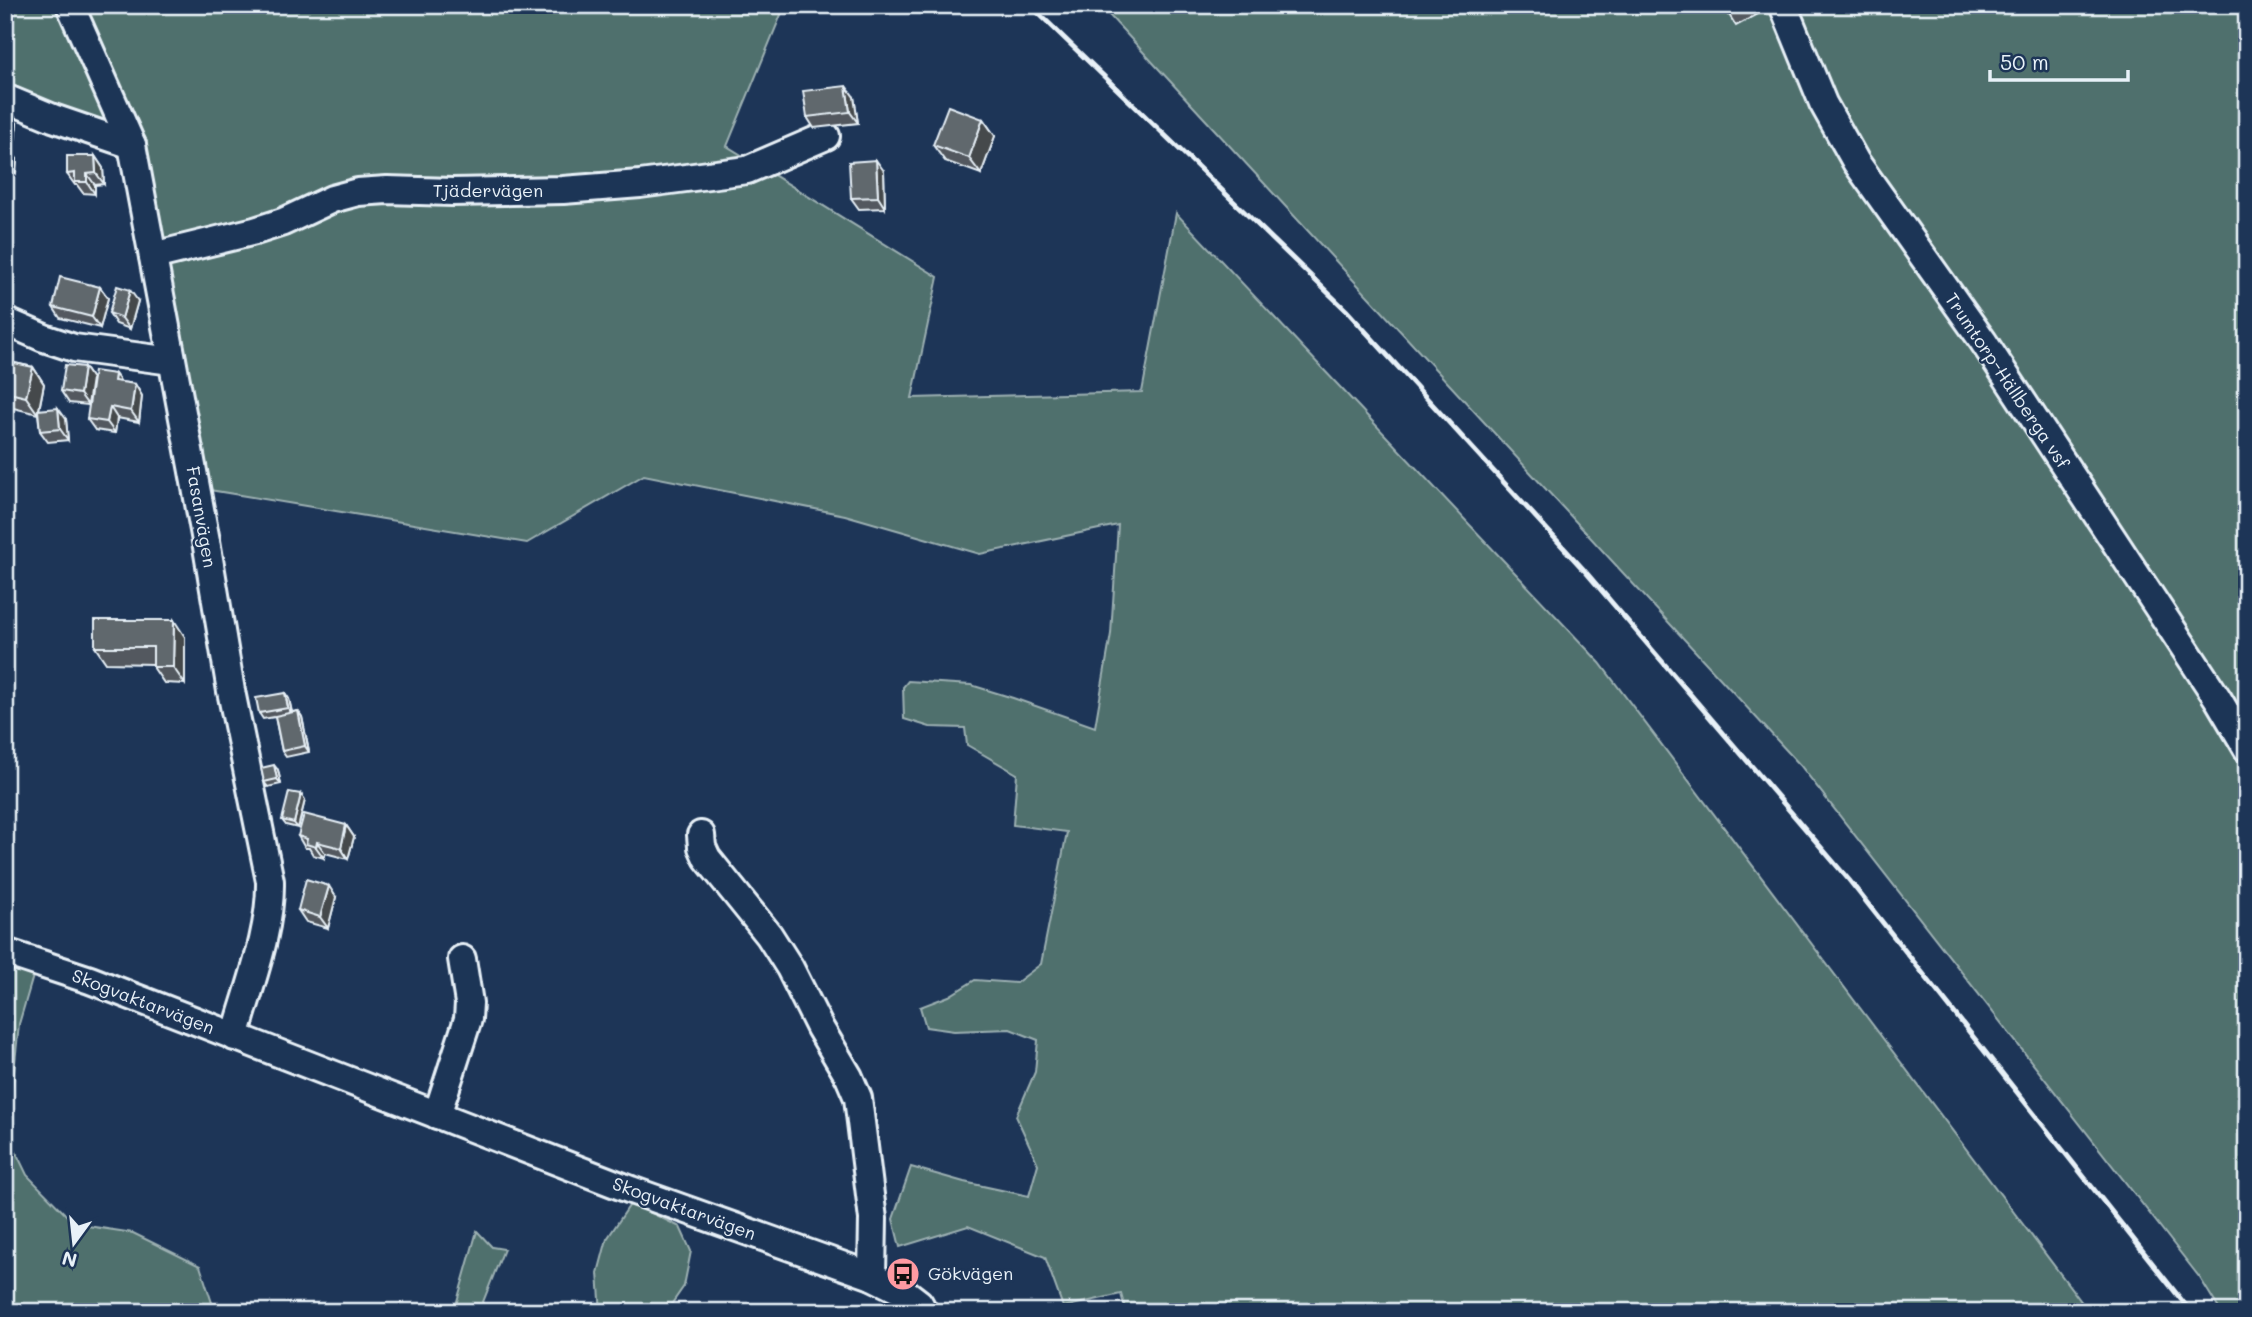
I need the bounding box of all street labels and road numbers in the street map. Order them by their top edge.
street label: Tjädervägen [433,178,543,202]
street label: Trumtorp-Hällberga vsf [1940,288,2076,474]
street label: Fasanvägen [181,464,223,570]
street label: Skogvaktarvägen [69,963,218,1039]
street label: Skogvaktarvägen [609,1171,759,1245]

